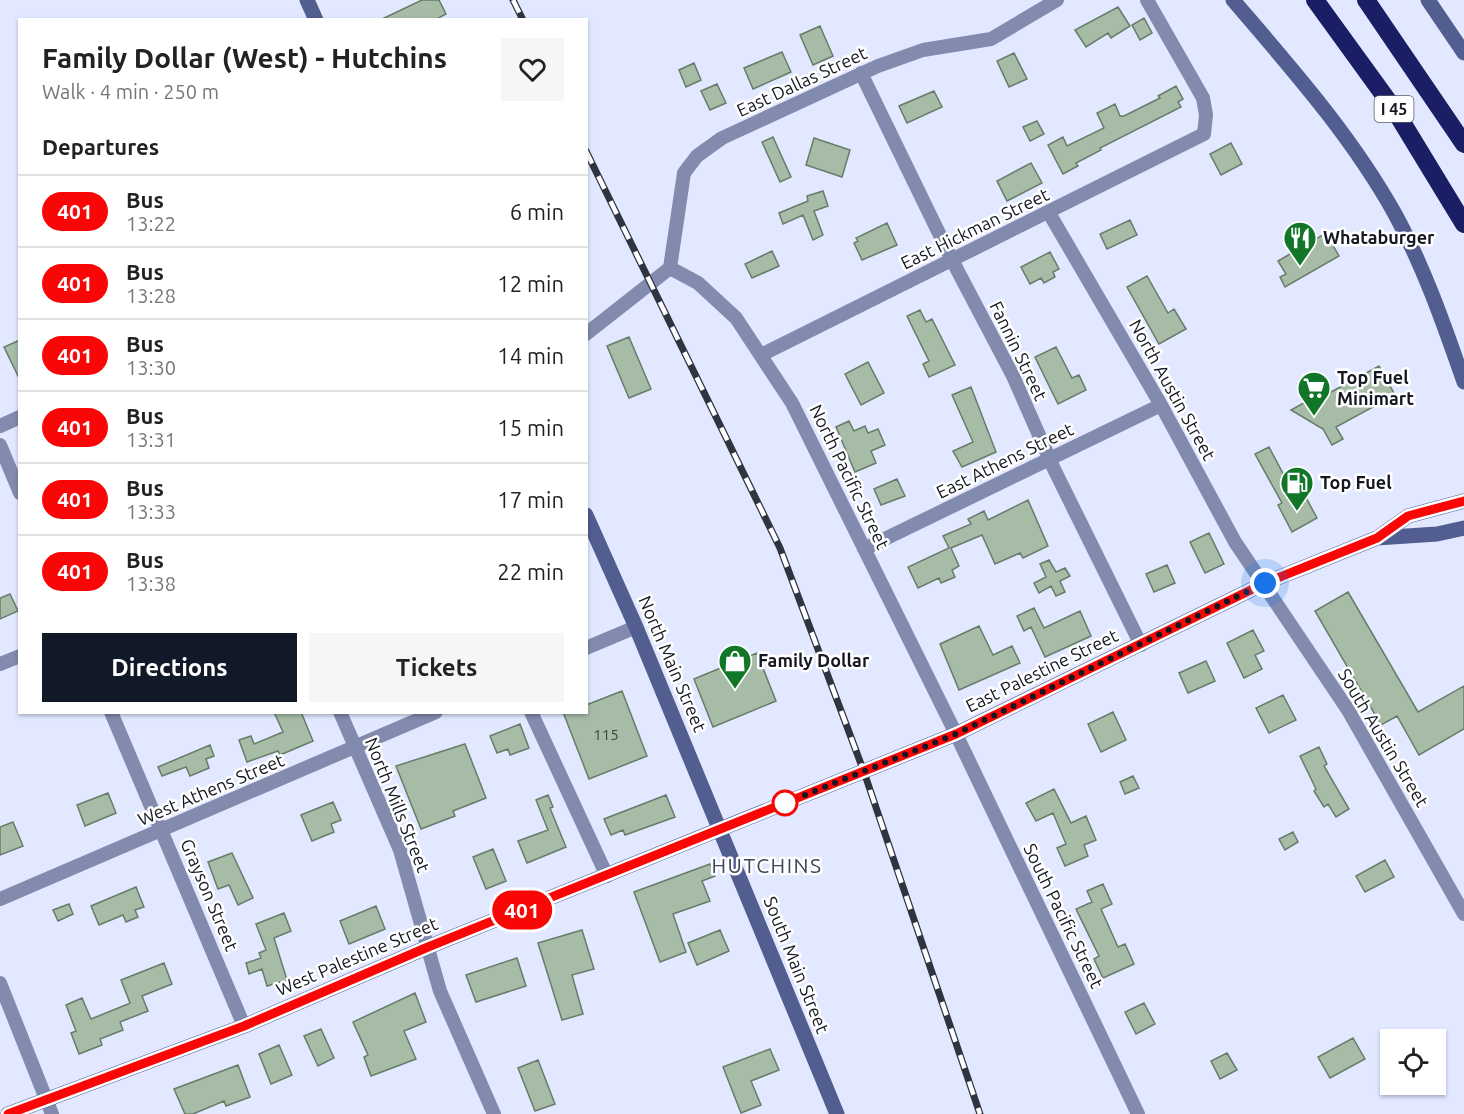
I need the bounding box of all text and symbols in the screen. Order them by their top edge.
button: heart [501,38,564,101]
text: Family Dollar (West) - Hutchins [42,42,447,73]
street label: East Dallas Street [733,42,870,120]
text: Walk · 4 min · 250 m [42,80,219,103]
road number: I 45 [1374,96,1414,122]
text: Departures [42,134,159,159]
street label: East Hickman Street [897,184,1052,273]
text: Bus [126,187,164,212]
text: 401 [57,199,93,223]
text: 6 min [510,199,564,224]
text: 13:22 [126,212,176,235]
restaurant icon: Whataburger [1282,220,1318,267]
place label: Whataburger [1323,227,1435,247]
text: Bus [126,259,164,284]
text: 401 [57,271,93,295]
text: 12 min [497,271,564,296]
text: 13:28 [126,284,176,307]
street label: Fannin Street [986,298,1051,403]
street label: North Austin Street [1126,316,1220,463]
text: Bus [126,331,164,356]
text: 401 [57,343,93,367]
text: 14 min [497,343,564,368]
text: 13:30 [126,356,176,379]
place label: Top Fuel Minimart [1337,367,1414,408]
supermarket icon: Top Fuel Minimart [1296,370,1332,417]
street label: North Pacific Street [806,401,894,552]
text: Bus [126,403,164,428]
text: 401 [57,415,93,439]
text: 15 min [497,415,564,440]
street label: East Athens Street [933,418,1076,502]
text: 13:31 [126,428,176,451]
fuel station icon: Top Fuel [1279,465,1315,512]
place label: Top Fuel [1320,472,1392,492]
text: Bus [126,475,164,500]
text: 401 [57,487,93,511]
text: 17 min [497,487,564,512]
text: 13:33 [126,500,176,523]
text: Bus [126,547,164,572]
text: 401 [57,559,93,583]
text: 22 min [497,559,564,584]
your location [1250,568,1280,598]
text: 13:38 [126,572,176,595]
street label: North Main Street [635,593,711,735]
street label: East Palestine Street [962,625,1121,716]
button: Directions [42,633,297,702]
button: Tickets [309,633,564,702]
shop icon: Family Dollar [717,643,753,690]
place label: Family Dollar [758,650,870,670]
street label: South Austin Street [1335,665,1433,810]
house number: 115 [593,726,619,743]
street label: North Mills Street [362,734,434,875]
street label: West Athens Street [135,749,287,829]
unlabelled marker [772,790,798,816]
street label: Grayson Street [177,836,243,954]
street label: South Pacific Street [1020,840,1108,991]
district label: HUTCHINS [711,853,823,877]
line badge: 401 [488,890,556,930]
street label: South Main Street [760,893,833,1036]
text: 401 [504,898,540,922]
street label: West Palestine Street [273,913,440,999]
map controls [1380,1029,1446,1095]
button: locate [1380,1029,1446,1095]

